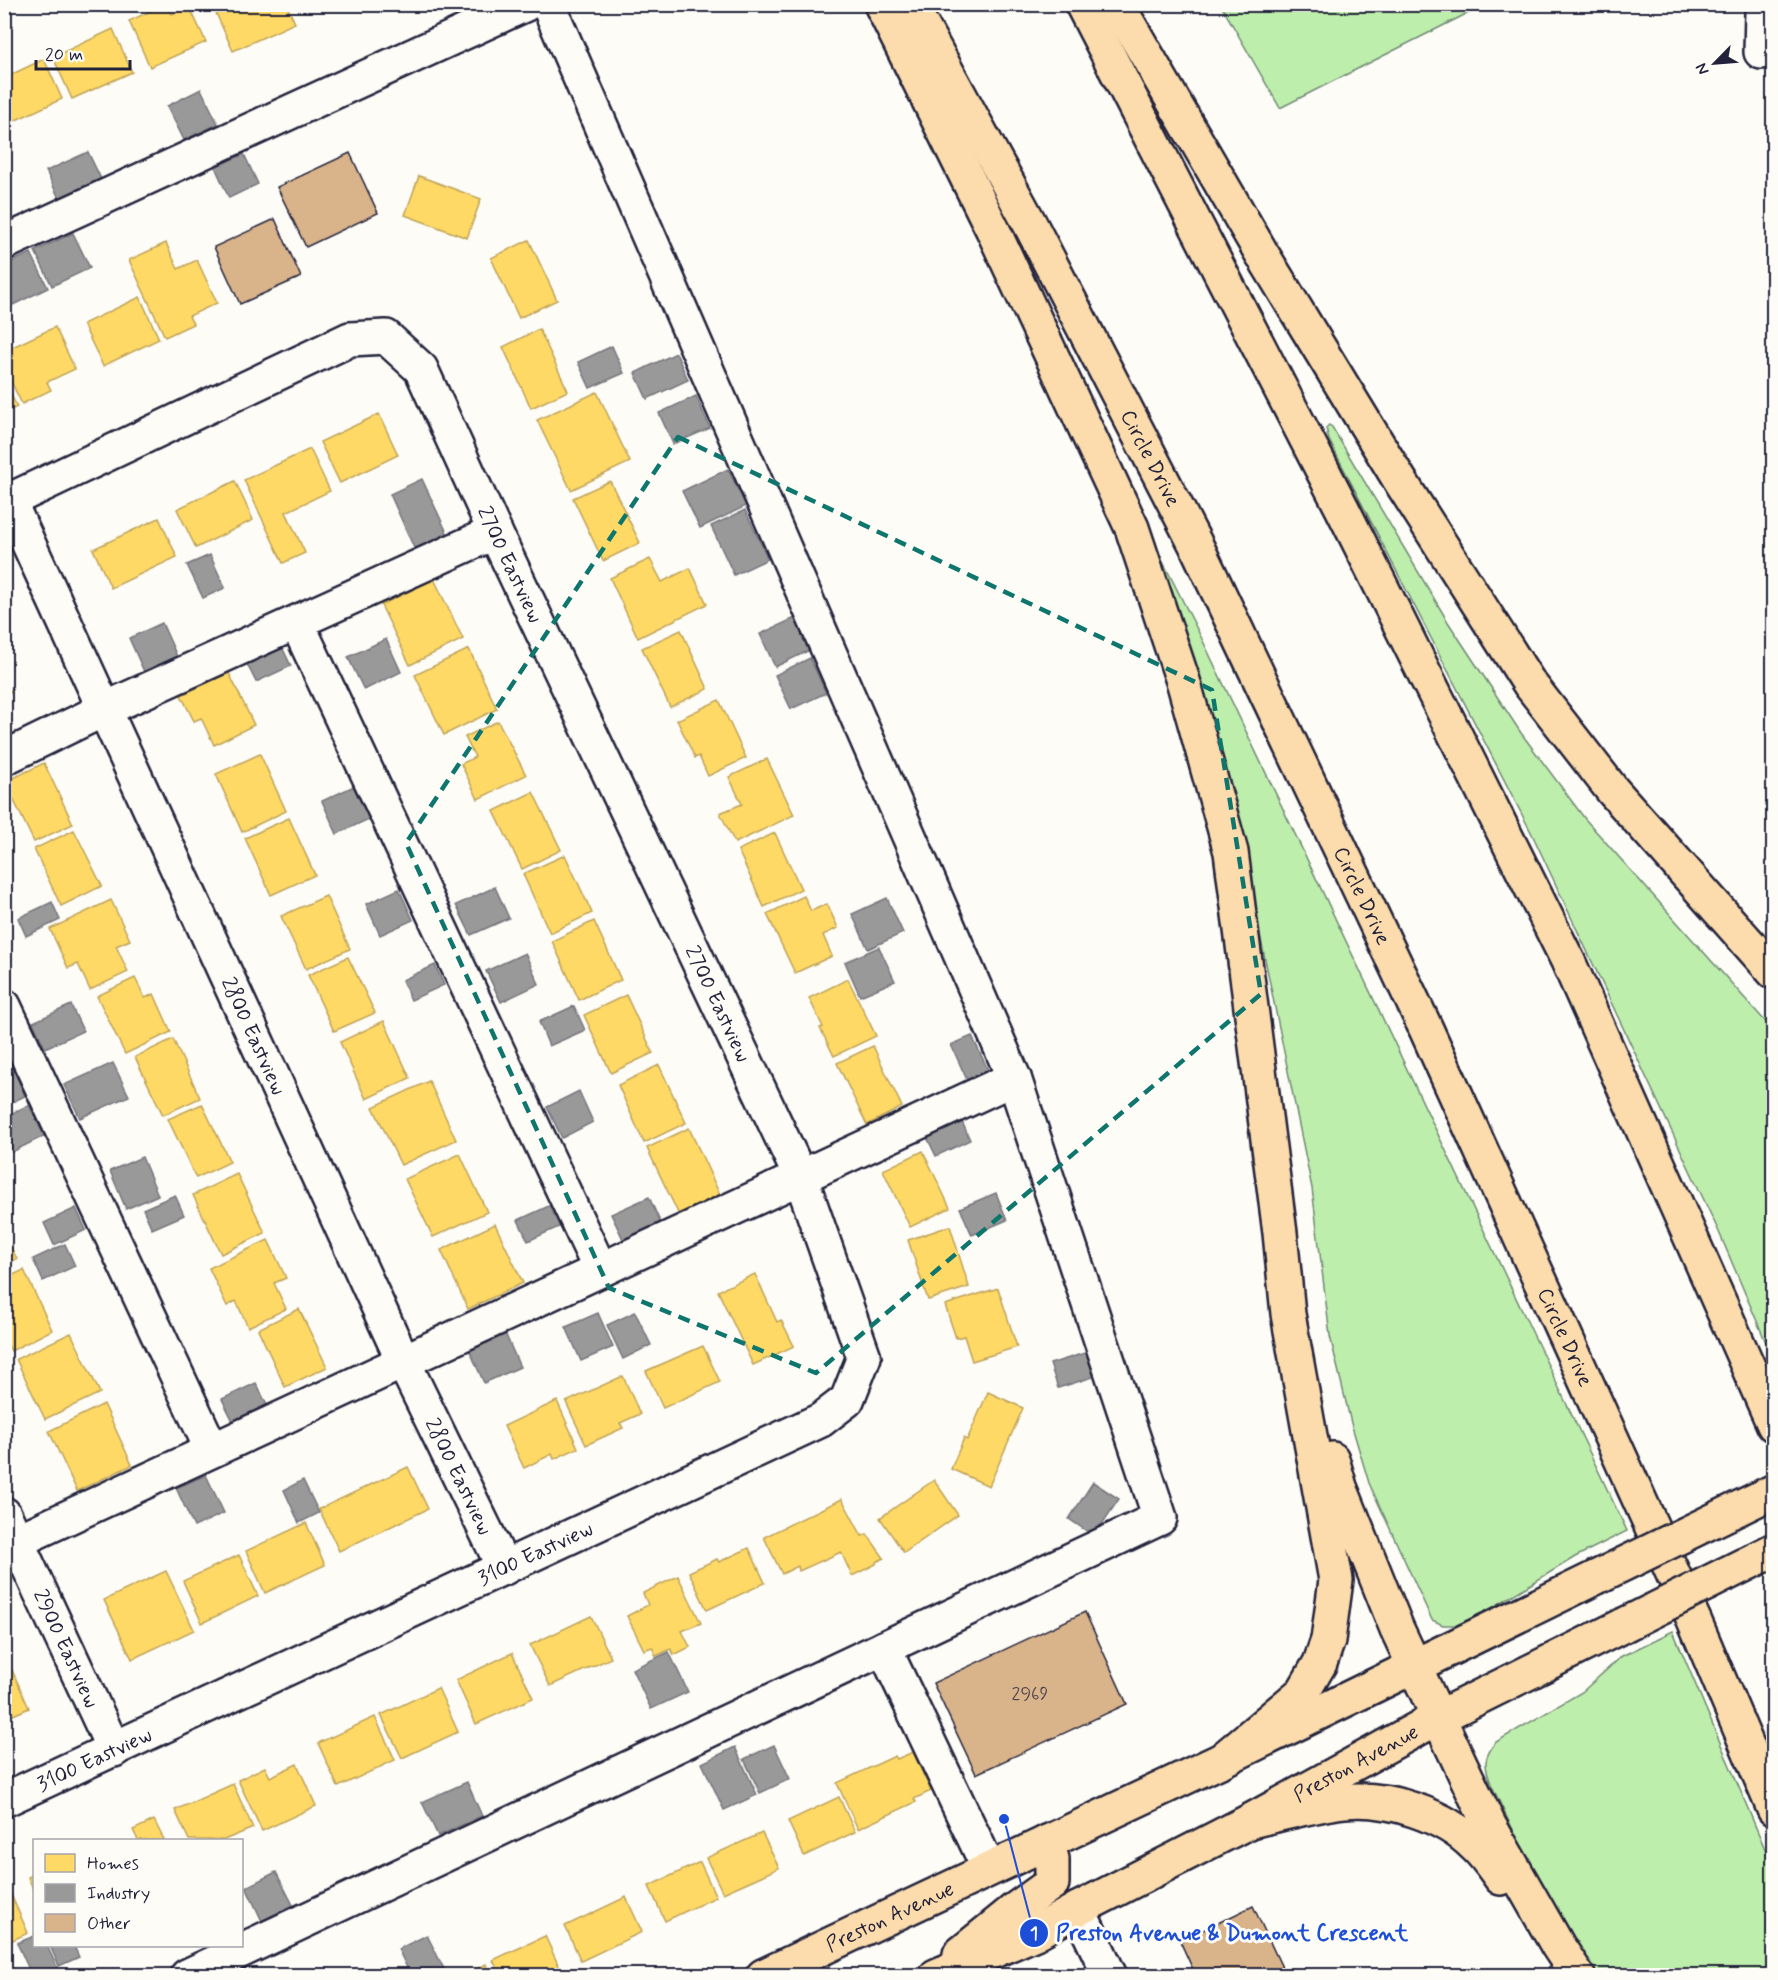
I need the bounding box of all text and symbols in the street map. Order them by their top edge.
scale bar [36,33,130,71]
north arrow [1685,33,1745,93]
text: 20 m [45,43,83,67]
text: N [1691,59,1715,78]
street label: Circle Drive [1113,405,1187,512]
street label: 2700 Eastview [470,502,549,628]
street label: Circle Drive [1326,842,1397,950]
street label: 2700 Eastview [678,941,757,1067]
street label: 2800 Eastview [214,973,292,1100]
street label: Circle Drive [1530,1283,1599,1391]
street label: 2800 Eastview [418,1413,499,1540]
street label: 3100 Eastview [474,1515,597,1593]
street label: 2900 Eastview [26,1585,105,1713]
house number: 2969 [1012,1682,1049,1706]
street label: Preston Avenue [1289,1718,1424,1809]
street label: 3100 Eastview [33,1721,156,1799]
legend [33,1839,243,1947]
text: Homes [87,1852,139,1876]
street label: Preston Avenue [821,1875,959,1959]
text: Industry [87,1882,150,1906]
text: Other [87,1912,131,1936]
callout: Preston Avenue & Dumont Crescent [1019,1913,1414,1953]
text: Preston Avenue & Dumont Crescent [1056,1920,1409,1948]
text: 1 [1030,1922,1038,1946]

